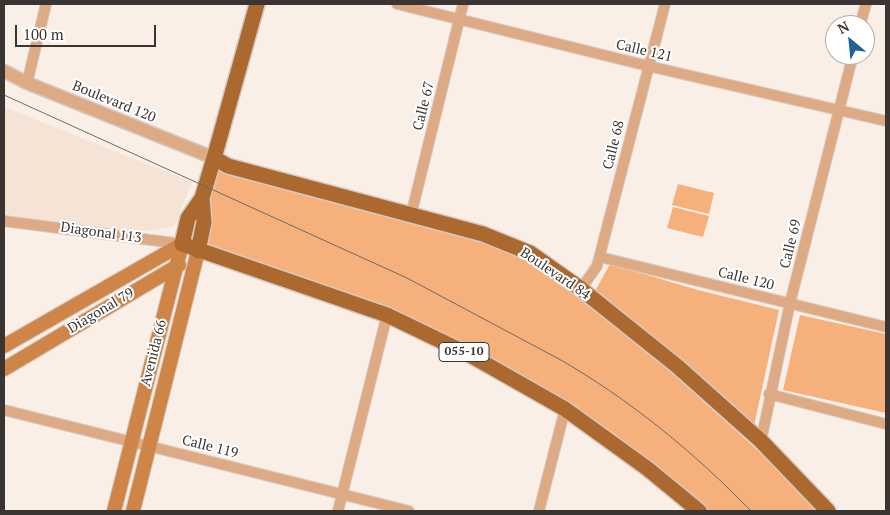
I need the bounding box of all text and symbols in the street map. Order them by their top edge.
scale bar [18,15,159,47]
north arrow [825,15,875,65]
text: N [834,16,852,38]
text: 100 m [23,24,64,44]
street label: Calle 121 [614,36,674,66]
street label: Boulevard 120 [70,78,158,126]
street label: Calle 67 [410,80,438,132]
street label: Calle 68 [600,119,628,171]
street label: Calle 69 [777,218,805,270]
street label: Diagonal 113 [59,219,143,247]
street label: Boulevard 84 [517,244,593,304]
street label: Calle 120 [716,264,776,294]
street label: Diagonal 79 [65,285,137,337]
street label: Avenida 66 [138,318,170,388]
road number: 055-10 [439,342,489,362]
street label: Calle 119 [180,432,240,462]

